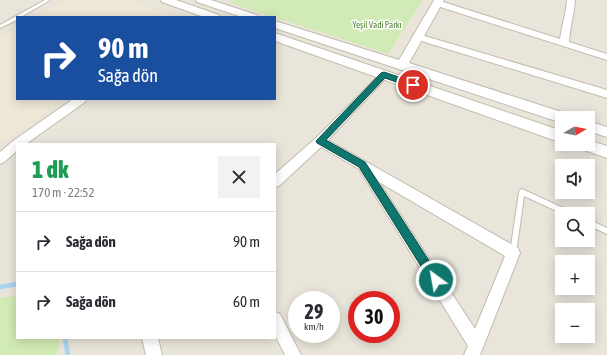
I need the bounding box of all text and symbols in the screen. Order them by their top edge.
park label: Yeşil Vadi Parkı [352,20,402,30]
icon: right [32,32,84,84]
text: 90 m [98,32,148,64]
text: Sağa dön [98,65,158,86]
pin [396,68,430,102]
icon: arrive [402,74,424,96]
north arrow [555,111,595,151]
map controls [555,111,595,343]
text: 1 dk [32,156,69,183]
button: close [218,156,260,198]
button: sound [555,159,595,199]
text: 170 m · 22:52 [32,185,95,200]
button: search [555,207,595,247]
icon: right [32,231,54,253]
text: Sağa dön [66,233,116,250]
text: 90 m [233,233,260,250]
button: + [555,255,595,295]
position arrow [415,259,457,301]
icon: right [32,291,54,313]
speed limit sign: 30 [348,291,400,343]
text: Sağa dön [66,293,116,310]
text: 60 m [233,293,260,310]
text: 29 [305,300,323,323]
button: − [555,303,595,343]
text: km/h [304,321,324,332]

